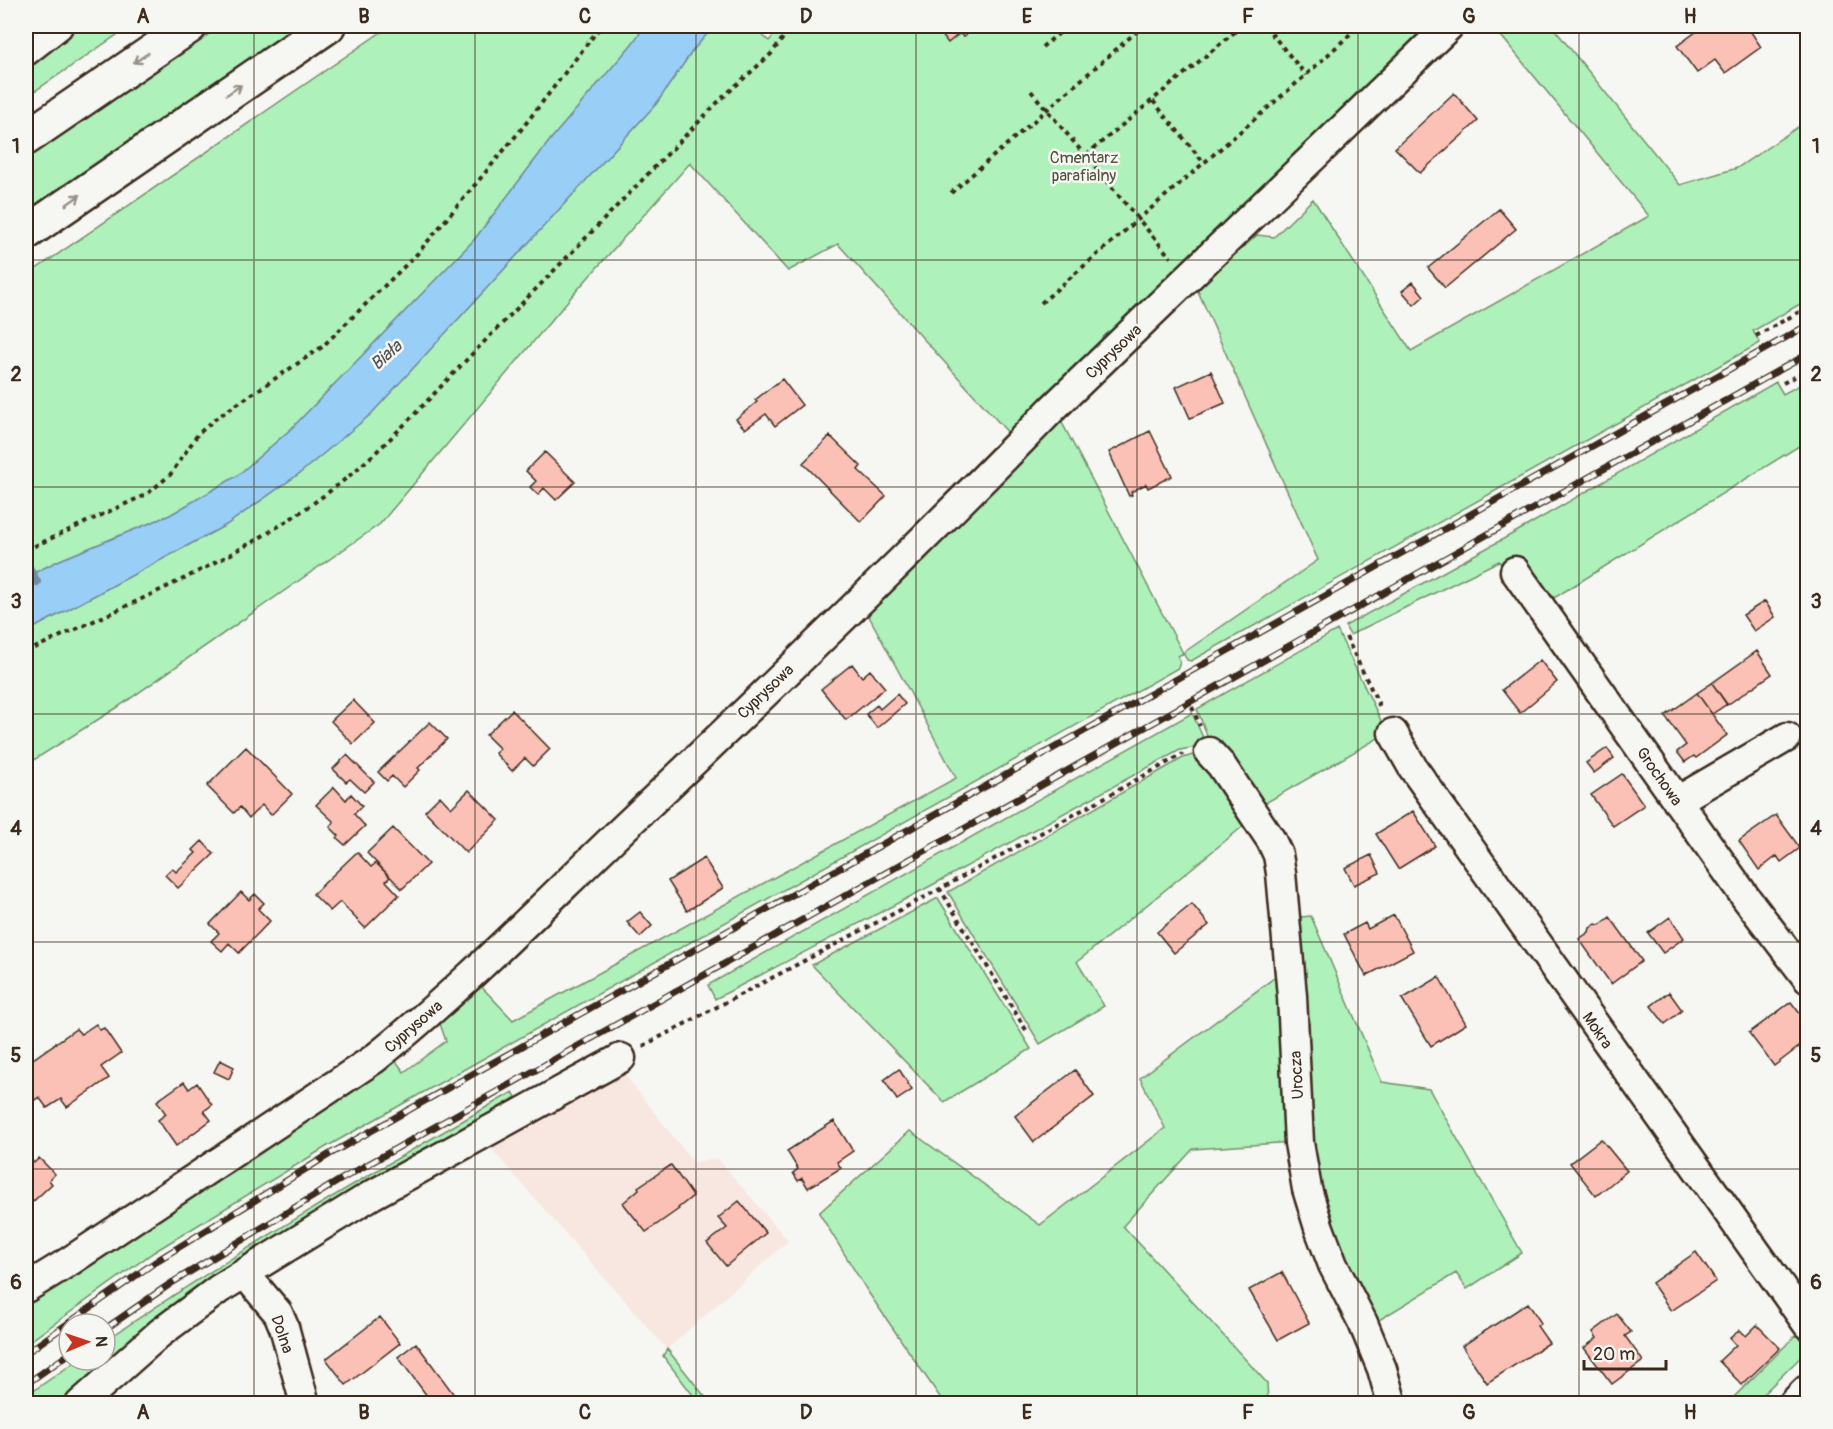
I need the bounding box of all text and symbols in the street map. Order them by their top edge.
text: A [137,4,150,29]
text: B [358,4,370,29]
text: C [579,4,591,29]
text: D [800,4,813,29]
text: E [1022,4,1033,29]
text: F [1242,4,1254,29]
text: G [1462,4,1476,29]
text: H [1684,4,1697,29]
one-way arrow [133,52,150,65]
one-way arrow [226,84,242,96]
text: 1 [12,134,20,159]
text: 1 [1812,134,1820,159]
park label: Cmentarz parafialny [1050,148,1118,186]
one-way arrow [65,194,81,206]
street label: Cyprysowa [1081,320,1146,383]
water label: Biała [366,334,408,375]
text: 2 [10,362,22,387]
text: 2 [1810,362,1822,387]
text: 3 [10,589,22,614]
text: 3 [1810,589,1822,614]
street label: Cyprysowa [733,660,798,723]
street label: Grochowa [1632,743,1687,810]
text: 4 [10,816,22,841]
text: 4 [1810,816,1822,841]
street label: Cyprysowa [380,996,447,1057]
street label: Mokra [1578,1008,1617,1053]
text: 5 [11,1043,22,1068]
text: 5 [1811,1043,1822,1068]
street label: Urocza [1286,1050,1308,1100]
text: 6 [10,1270,22,1295]
text: 6 [1810,1270,1822,1295]
north arrow [57,1312,117,1372]
street label: Dolna [266,1313,298,1356]
scale bar [1584,1333,1666,1371]
text: N [91,1336,111,1347]
text: 20 m [1593,1343,1635,1366]
text: A [137,1400,150,1425]
text: B [358,1400,370,1425]
text: C [579,1400,591,1425]
text: D [800,1400,813,1425]
text: E [1022,1400,1033,1425]
text: F [1242,1400,1254,1425]
text: G [1462,1400,1476,1425]
text: H [1684,1400,1697,1425]

